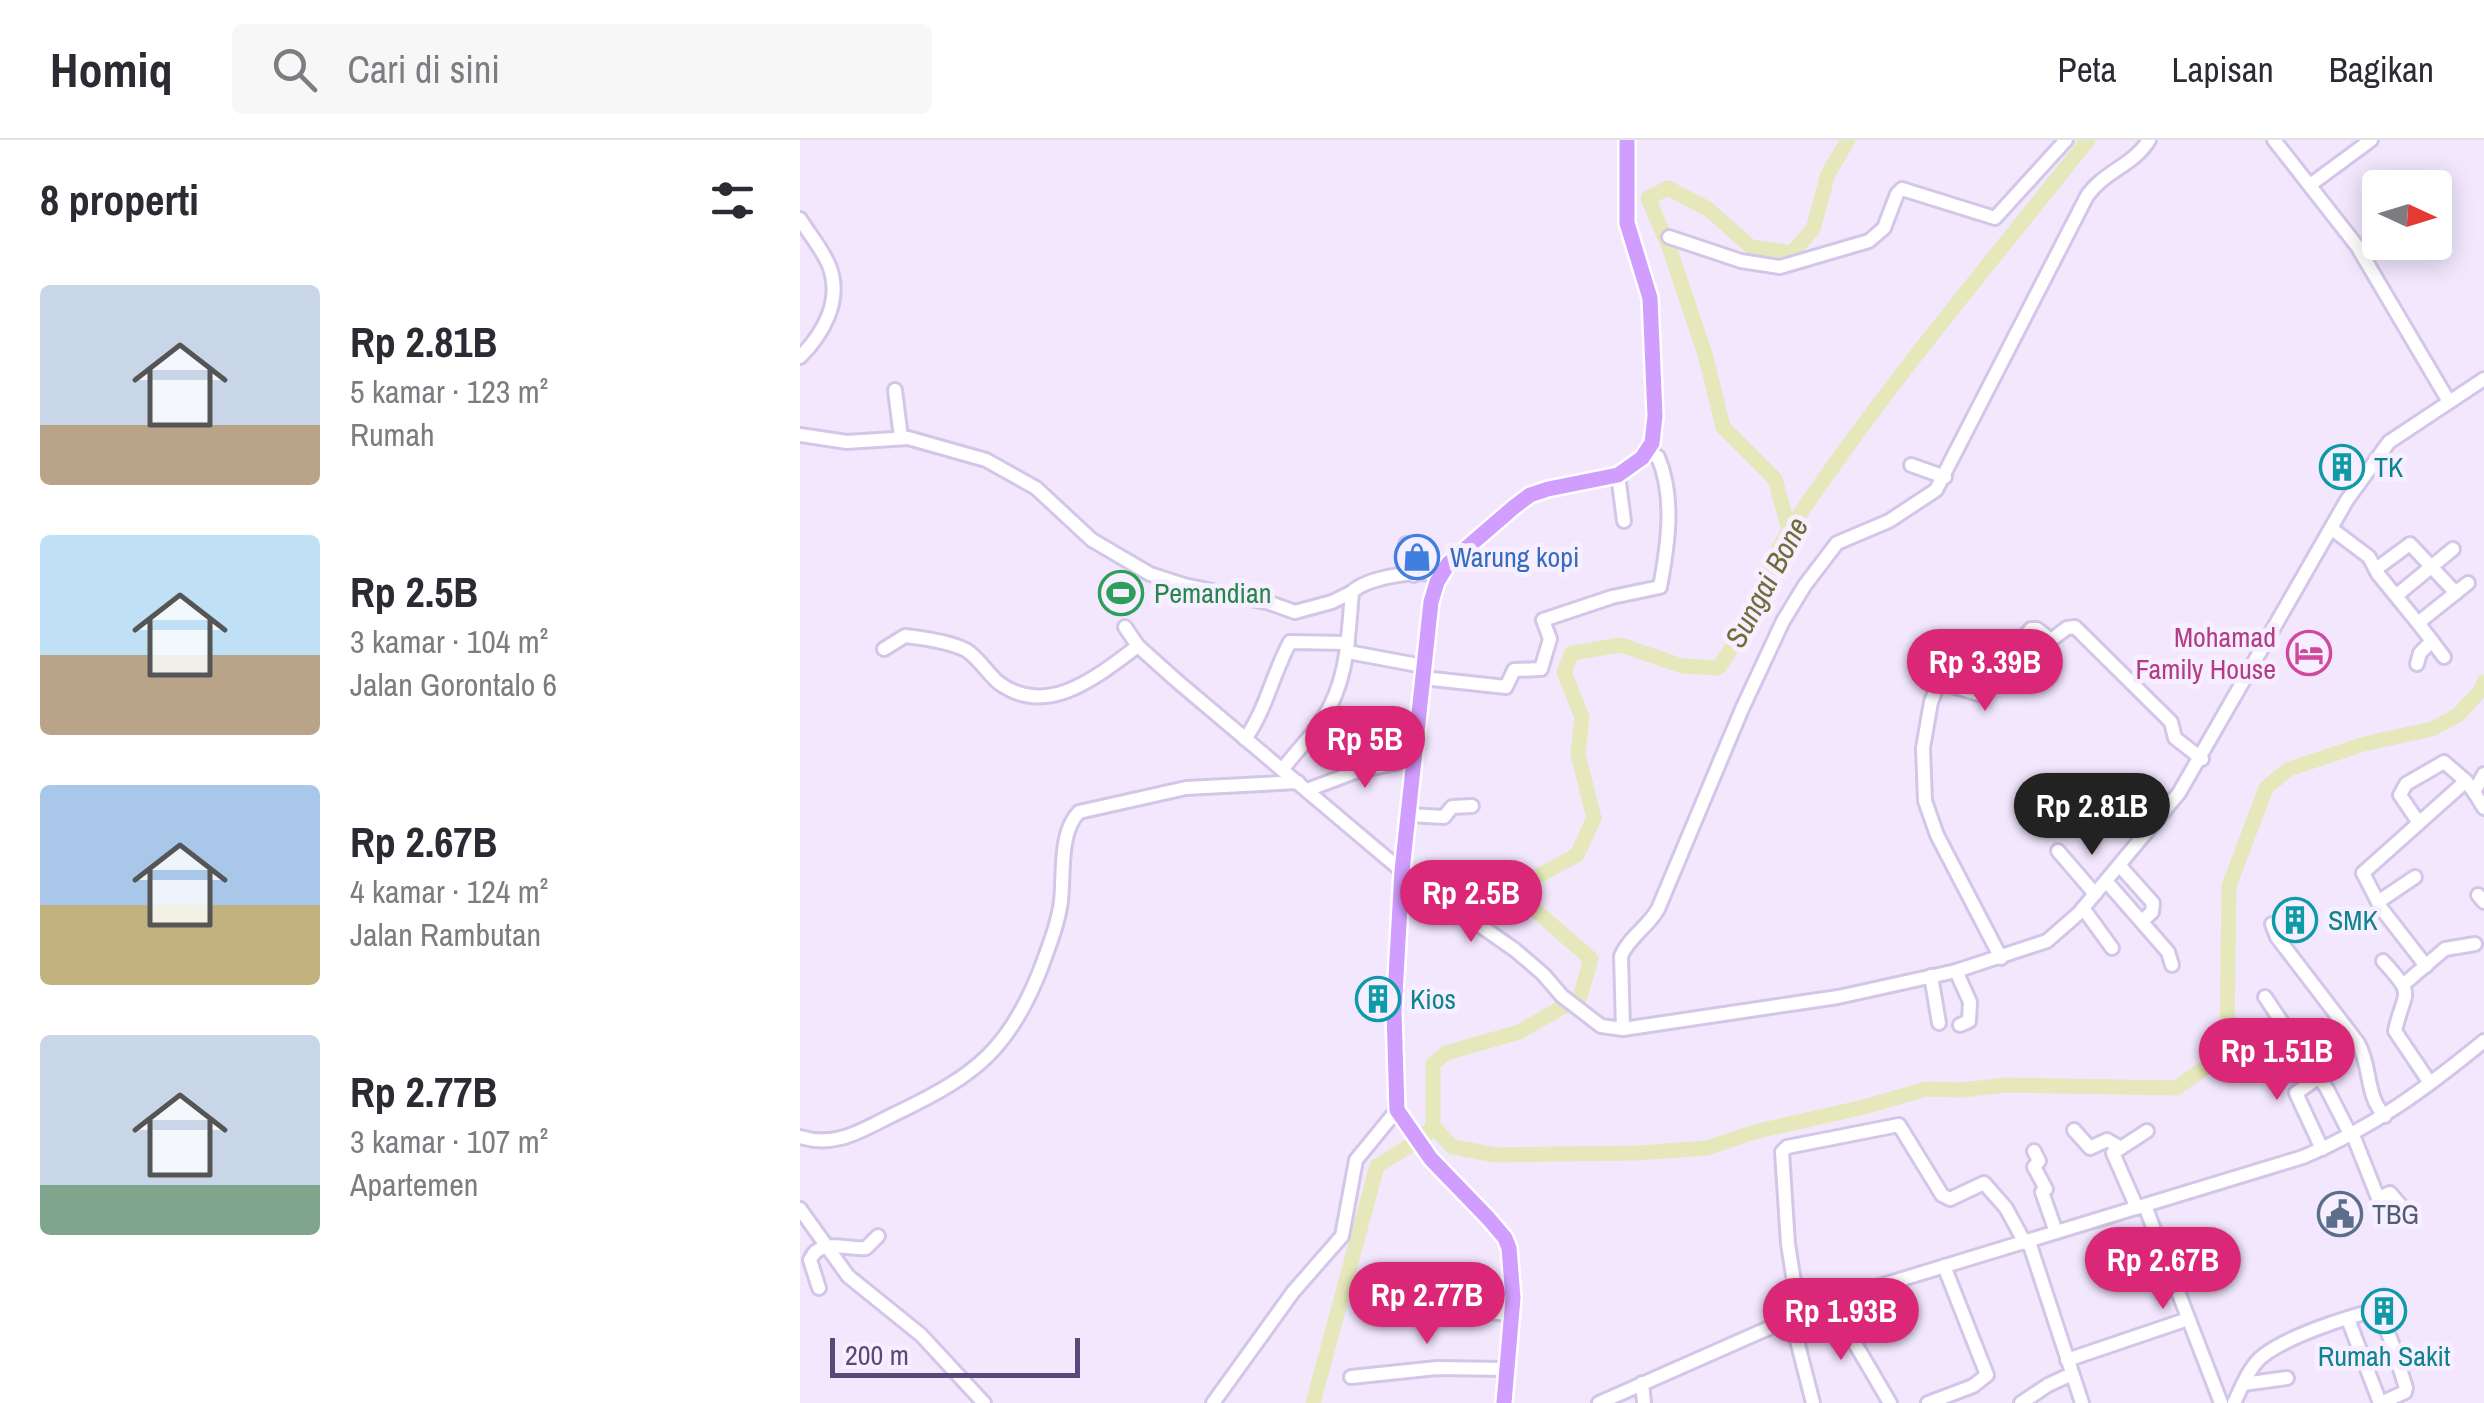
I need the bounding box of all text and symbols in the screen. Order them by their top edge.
search box [232,24,932,114]
text: Homiq [50,37,172,102]
icon: search [267,42,322,97]
text: Cari di sini [347,44,500,95]
text: Peta [2057,46,2117,93]
text: Lapisan [2172,46,2274,93]
text: Bagikan [2329,46,2434,93]
north arrow [2362,170,2452,260]
map controls [2362,170,2452,260]
text: 8 properti [40,172,199,228]
icon: filters [705,173,760,228]
text: Rp 2.81B [350,314,497,370]
icon: home [120,325,240,445]
text: 5 kamar · 123 m² [350,370,548,413]
text: Rumah [350,413,435,456]
building icon: TK [2319,444,2365,490]
place label: TK [2374,448,2403,486]
water label: Sungai Bone [1715,510,1817,654]
shop icon: Warung kopi [1394,534,1440,580]
place label: Warung kopi [1450,538,1579,576]
text: Rp 2.5B [350,564,478,620]
sports icon: Pemandian [1098,570,1144,616]
place label: Pemandian [1154,574,1271,612]
icon: home [120,575,240,695]
place label: Mohamad Family House [2135,618,2276,688]
text: 3 kamar · 104 m² [350,620,548,663]
pin: Rp 3.39B [1882,629,2088,714]
hotel icon: Mohamad Family House [2286,630,2332,676]
text: Rp 3.39B [1929,640,2041,683]
text: Jalan Gorontalo 6 [350,663,557,706]
pin: Rp 5B [1295,706,1435,791]
text: Rp 5B [1327,717,1403,760]
pin: Rp 2.81B [1989,773,2195,858]
text: Rp 2.81B [2036,784,2148,827]
text: Rp 2.67B [350,814,497,870]
icon: home [120,825,240,945]
pin: Rp 2.5B [1379,860,1563,945]
text: 4 kamar · 124 m² [350,870,548,913]
text: Rp 2.5B [1422,871,1520,914]
building icon: SMK [2272,897,2318,943]
place label: SMK [2328,901,2378,939]
text: Jalan Rambutan [350,913,541,956]
building icon: Kios [1355,976,1401,1022]
place label: Kios [1410,980,1456,1018]
pin: Rp 1.51B [2174,1018,2380,1103]
text: Rp 1.51B [2221,1029,2333,1072]
text: Rp 2.77B [350,1064,497,1120]
icon: home [120,1075,240,1195]
text: 3 kamar · 107 m² [350,1120,548,1163]
text: Apartemen [350,1163,478,1206]
public building icon: TBG [2317,1191,2363,1237]
place label: TBG [2372,1195,2419,1233]
pin: Rp 2.67B [2060,1227,2266,1312]
text: Rp 2.67B [2107,1238,2219,1281]
pin: Rp 2.77B [1324,1262,1530,1347]
text: Rp 2.77B [1371,1273,1483,1316]
pin: Rp 1.93B [1738,1278,1944,1363]
building icon: Rumah Sakit [2361,1288,2407,1334]
text: Rp 1.93B [1785,1289,1897,1332]
scale bar [830,1333,1080,1378]
text: 200 m [845,1336,909,1374]
place label: Rumah Sakit [2318,1337,2450,1375]

